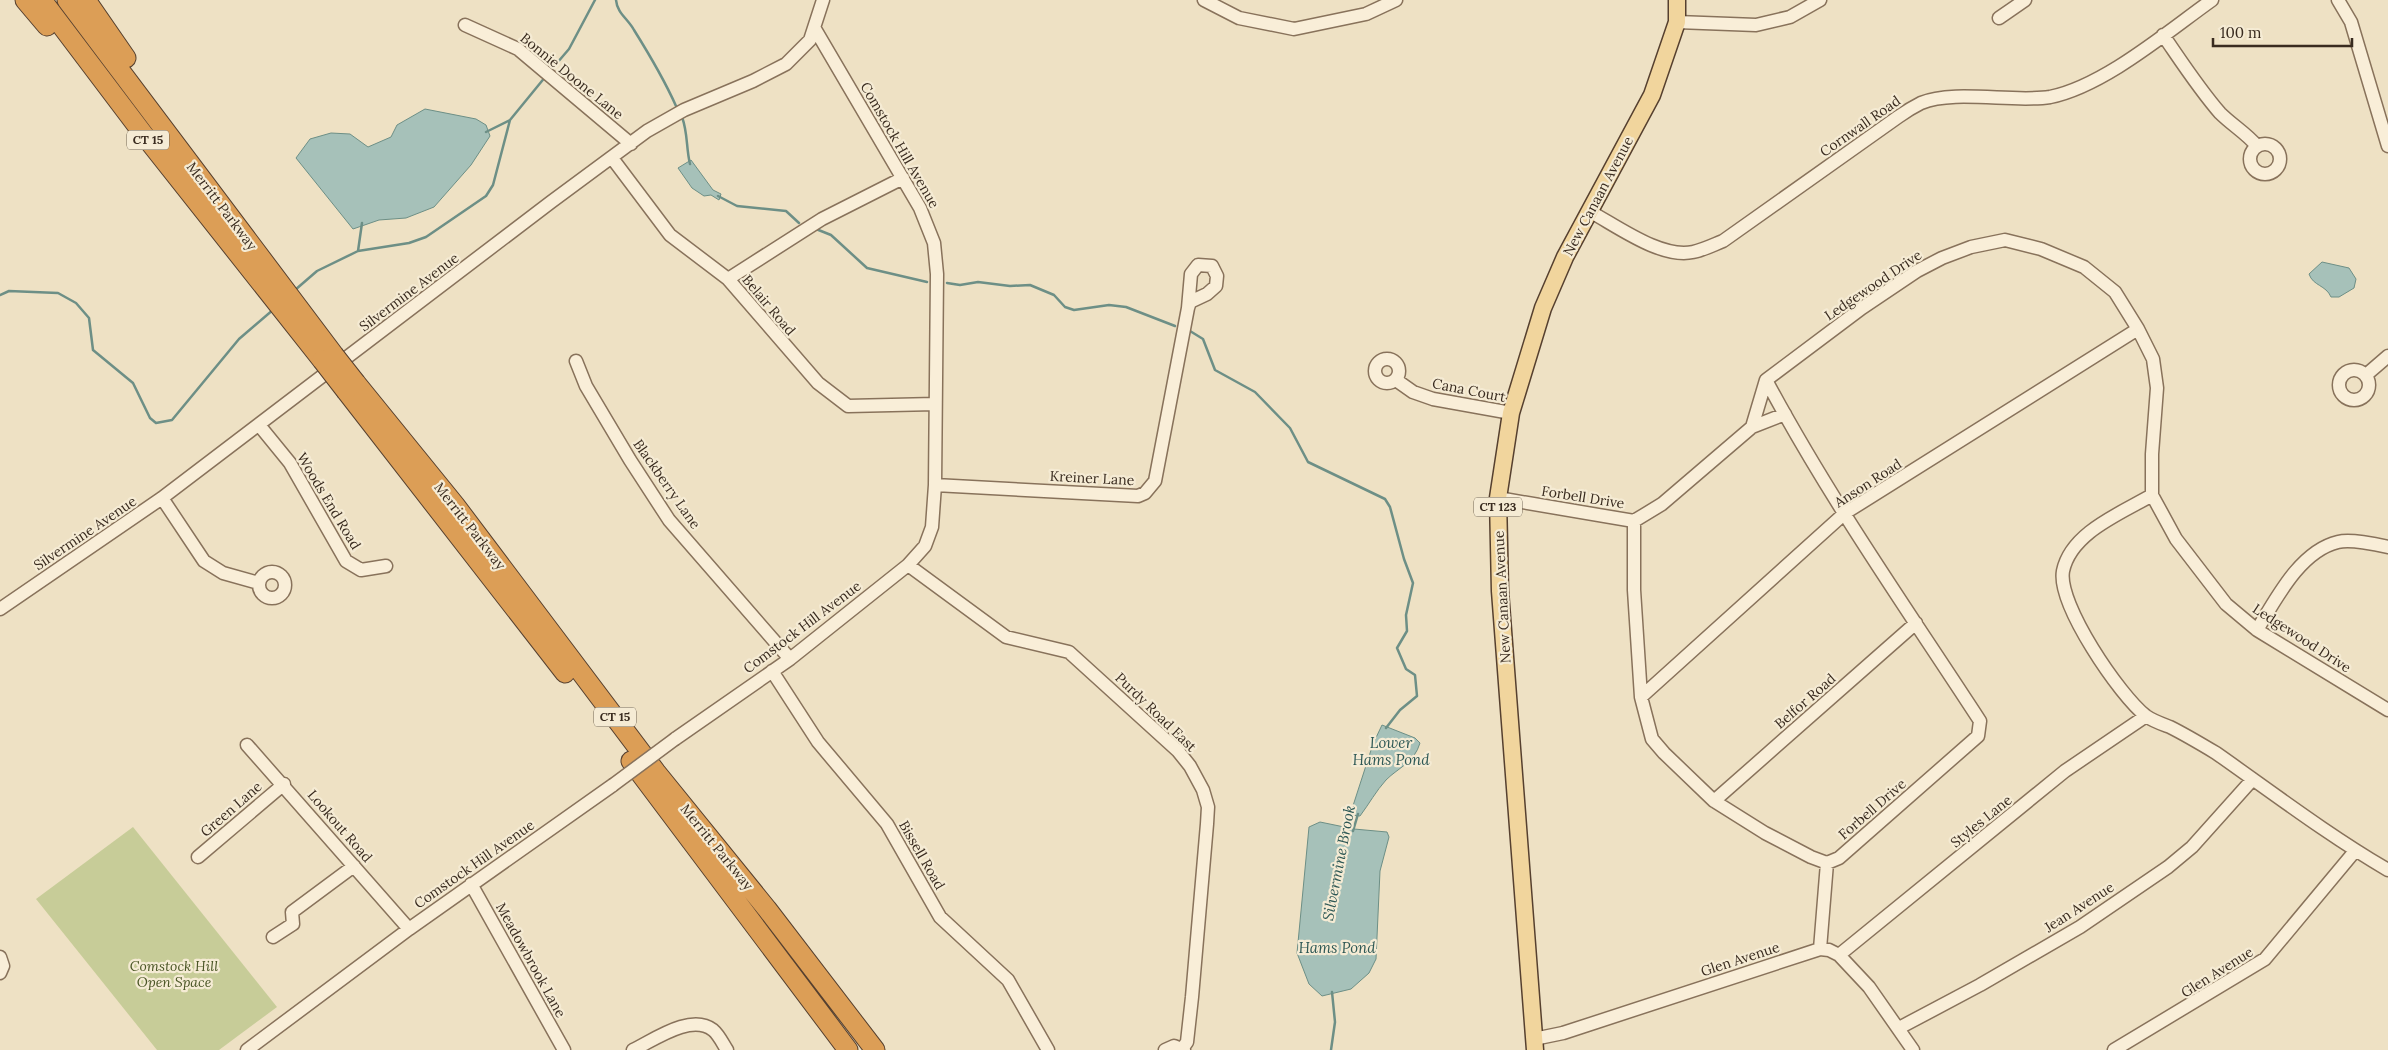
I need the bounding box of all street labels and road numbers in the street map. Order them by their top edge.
street label: Bonnie Doone Lane [517,29,627,123]
street label: Comstock Hill Avenue [857,79,944,212]
street label: Cornwall Road [1816,92,1904,160]
road number: CT 15 [127,130,169,150]
street label: New Canaan Avenue [1559,133,1637,259]
street label: Merritt Parkway [183,158,261,254]
street label: Ledgewood Drive [1821,246,1925,324]
street label: Silvermine Avenue [356,248,463,335]
street label: Belair Road [738,271,800,339]
street label: Cana Court [1431,374,1508,406]
street label: Blackberry Lane [629,436,705,533]
street label: Woods End Road [293,449,365,553]
street label: Anson Road [1830,455,1905,512]
street label: Kreiner Lane [1049,467,1135,489]
street label: Merritt Parkway [430,479,510,574]
street label: Forbell Drive [1540,482,1626,512]
street label: Silvermine Avenue [30,492,140,574]
road number: CT 123 [1474,498,1522,516]
street label: New Canaan Avenue [1490,530,1514,664]
street label: Comstock Hill Avenue [740,577,865,677]
street label: Ledgewood Drive [2249,599,2355,677]
street label: Purdy Road East [1112,669,1201,756]
street label: Belfor Road [1771,670,1839,732]
road number: CT 15 [594,708,636,726]
street label: Forbell Drive [1835,774,1910,843]
street label: Green Lane [197,777,266,841]
street label: Lookout Road [304,786,376,866]
street label: Styles Lane [1947,790,2016,851]
street label: Merritt Parkway [677,800,758,894]
street label: Comstock Hill Avenue [410,815,538,912]
street label: Bissell Road [895,817,949,893]
street label: Jean Avenue [2040,878,2118,937]
street label: Meadowbrook Lane [492,899,570,1021]
street label: Glen Avenue [1698,938,1782,980]
street label: Glen Avenue [2178,942,2257,1001]

